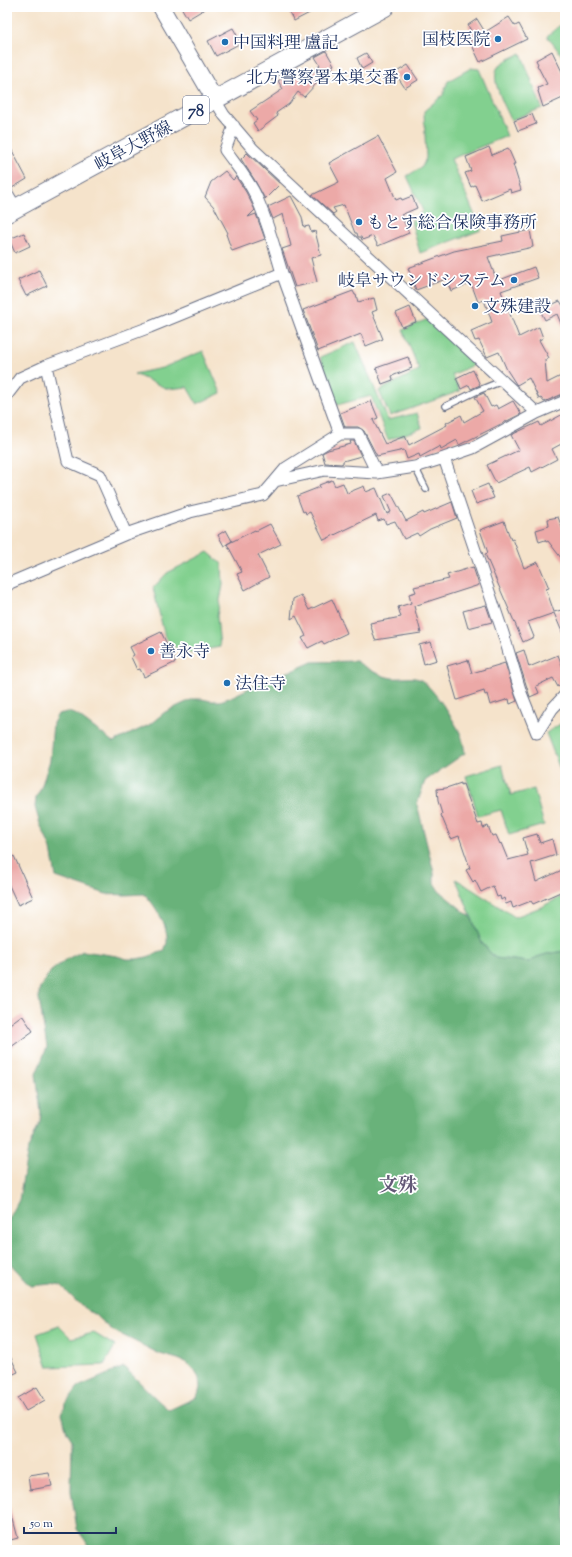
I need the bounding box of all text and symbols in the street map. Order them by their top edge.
place label: 国枝医院 [422,29,490,53]
place label: 中国料理 盧記 [233,32,339,56]
marker: 国枝医院 [493,34,503,44]
marker: 中国料理 盧記 [220,37,230,47]
place label: 北方警察署本巣交番 [246,67,399,91]
marker: 北方警察署本巣交番 [402,72,412,82]
road number: 78 [183,96,209,124]
street label: 岐阜大野線 [91,116,177,177]
place label: もとす総合保険事務所 [367,212,537,236]
marker: もとす総合保険事務所 [354,217,364,227]
place label: 岐阜サウンドシステム [338,270,506,294]
marker: 岐阜サウンドシステム [509,275,519,285]
place label: 文殊建設 [483,296,551,320]
marker: 文殊建設 [470,301,480,311]
place label: 善永寺 [159,641,210,665]
marker: 善永寺 [146,646,156,656]
place label: 法住寺 [235,673,286,697]
marker: 法住寺 [222,678,232,688]
district label: 文殊 [379,1173,417,1200]
scale bar [24,1509,116,1535]
text: 50 m [29,1515,53,1533]

